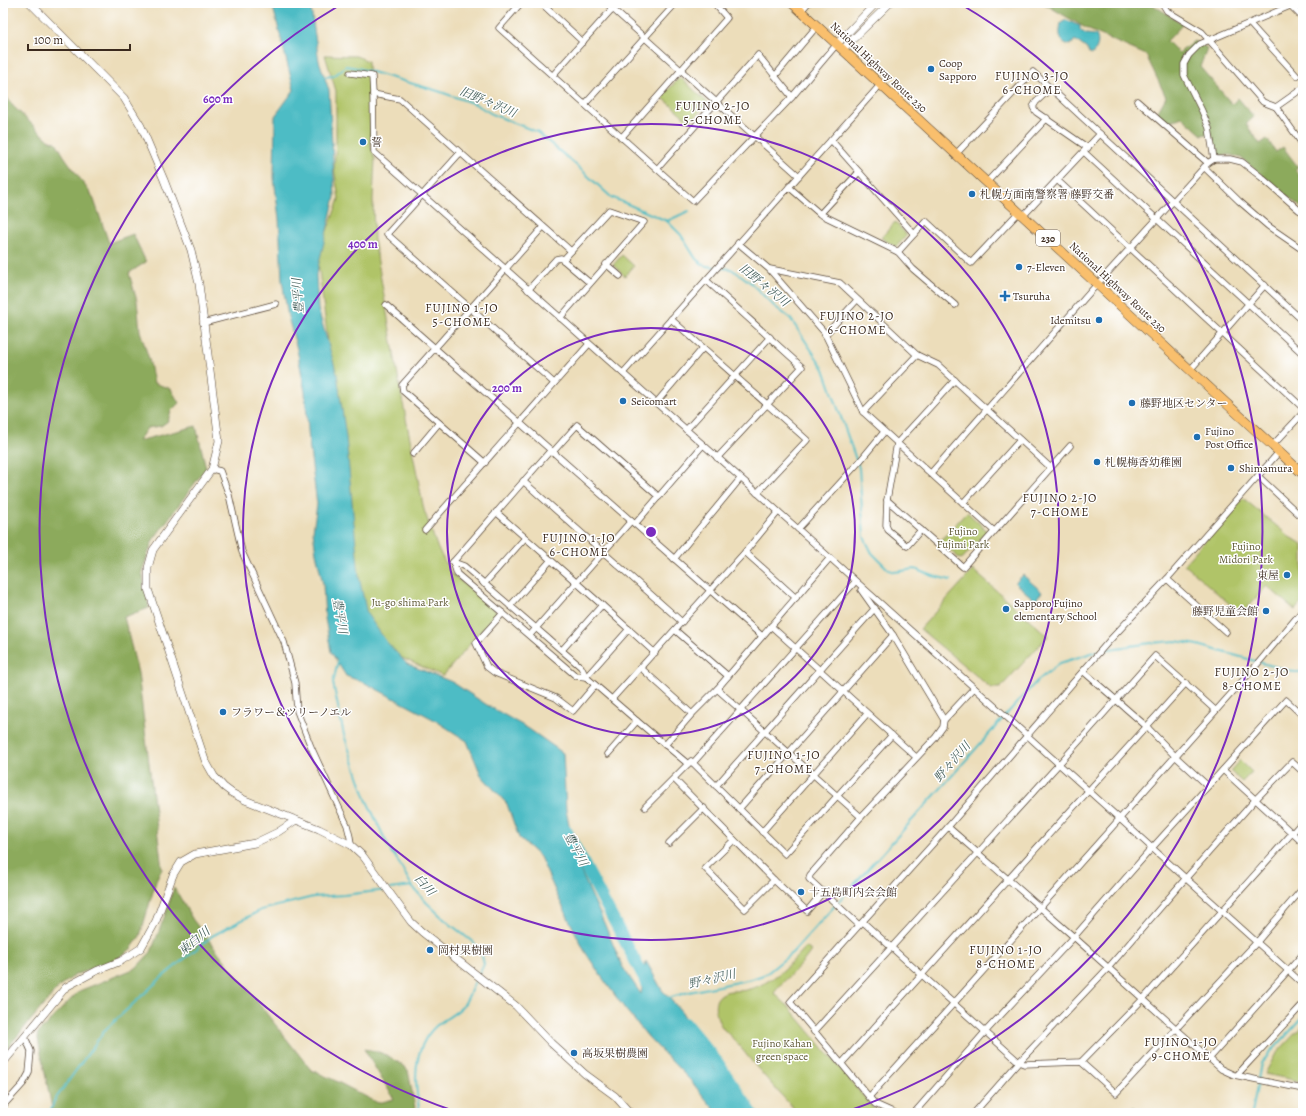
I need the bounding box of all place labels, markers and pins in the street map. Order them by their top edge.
place label: Coop Sapporo [939,56,977,84]
marker: Coop Sapporo [926,64,936,74]
place label: 誓 [371,135,382,150]
marker: 誓 [358,137,368,147]
place label: 札幌方面南警察署 藤野交番 [980,187,1114,202]
marker: 札幌方面南警察署 藤野交番 [967,189,977,199]
place label: 7-Eleven [1027,260,1065,275]
marker: 7-Eleven [1014,262,1024,272]
place label: Tsuruha [1013,289,1051,304]
marker: Tsuruha [1000,291,1010,301]
place label: Idemitsu [1050,313,1091,328]
marker: Idemitsu [1094,315,1104,325]
place label: Seicomart [631,394,677,409]
marker: Seicomart [618,396,628,406]
place label: 藤野地区センター [1140,396,1228,411]
marker: 藤野地区センター [1127,398,1137,408]
place label: Fujino Post Office [1205,424,1253,452]
marker: Fujino Post Office [1192,432,1202,442]
place label: 札幌梅香幼稚園 [1105,455,1182,470]
marker: 札幌梅香幼稚園 [1092,457,1102,467]
place label: Shimamura [1239,461,1293,476]
marker: Shimamura [1226,463,1236,473]
centre of rings [644,525,658,539]
place label: 東屋 [1257,568,1279,583]
marker: 東屋 [1282,570,1292,580]
place label: Sapporo Fujino elementary School [1014,596,1097,624]
marker: Sapporo Fujino elementary School [1001,604,1011,614]
place label: 藤野児童会館 [1192,604,1258,619]
marker: 藤野児童会館 [1261,606,1271,616]
place label: フラワー＆ツリーノエル [231,705,351,720]
marker: フラワー＆ツリーノエル [218,707,228,717]
place label: 十五島町内会会館 [809,885,897,900]
marker: 十五島町内会会館 [796,887,806,897]
place label: 岡村果樹園 [438,943,493,958]
marker: 岡村果樹園 [425,945,435,955]
place label: 高坂果樹農園 [582,1046,648,1061]
marker: 高坂果樹農園 [569,1048,579,1058]

